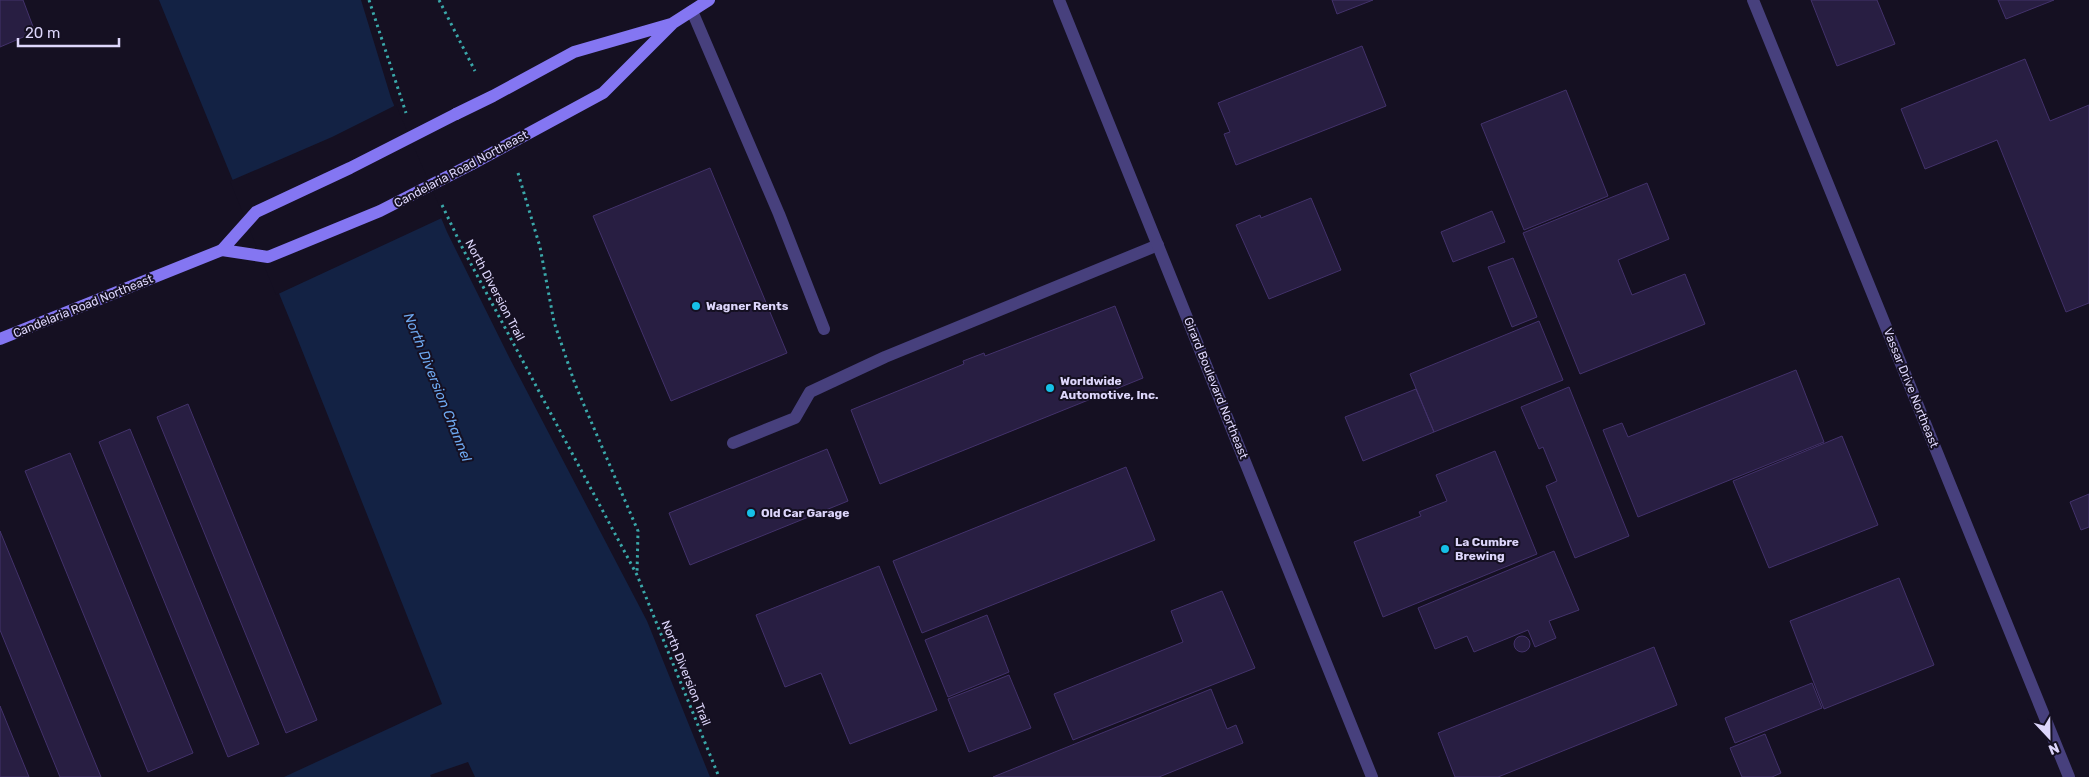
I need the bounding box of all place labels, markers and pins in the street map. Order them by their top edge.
place label: Wagner Rents [706,299,789,313]
marker: Wagner Rents [690,300,702,312]
place label: Worldwide Automotive, Inc. [1060,374,1159,402]
marker: Worldwide Automotive, Inc. [1044,382,1056,394]
place label: Old Car Garage [761,506,849,520]
marker: Old Car Garage [745,507,757,519]
place label: La Cumbre Brewing [1455,535,1519,563]
marker: La Cumbre Brewing [1439,543,1451,555]

